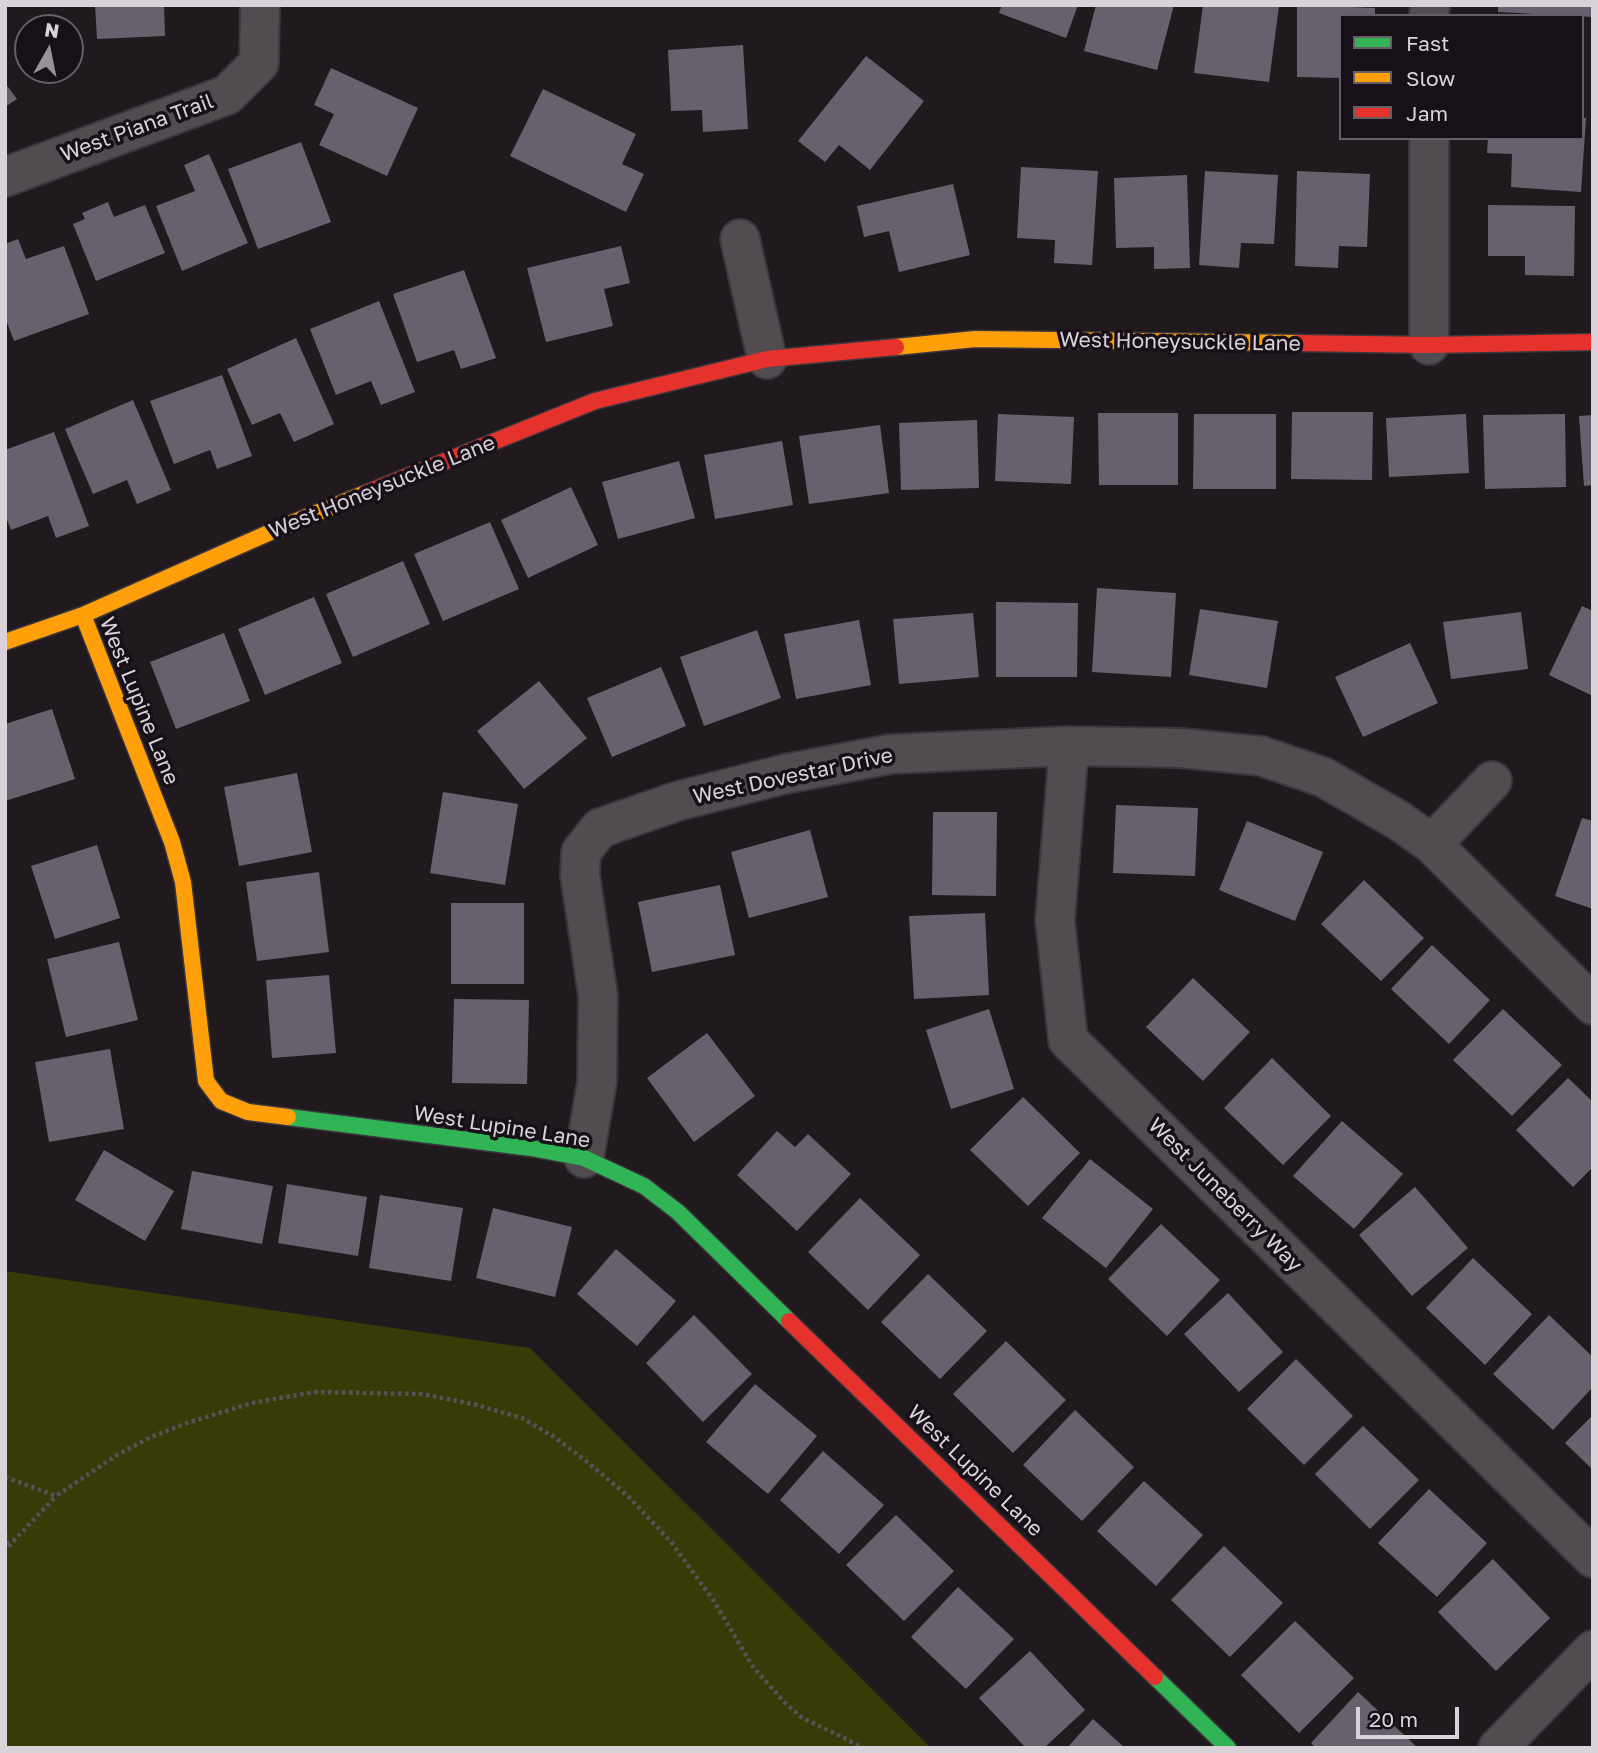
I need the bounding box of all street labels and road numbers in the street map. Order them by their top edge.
street label: West Piana Trail [57,89,217,167]
street label: West Honeysuckle Lane [1059,327,1301,357]
street label: West Honeysuckle Lane [265,430,499,544]
street label: West Lupine Lane [94,613,184,789]
street label: West Dovestar Drive [691,743,895,809]
street label: West Lupine Lane [412,1101,592,1153]
street label: West Juneberry Way [1143,1113,1307,1277]
street label: West Lupine Lane [902,1400,1048,1542]

